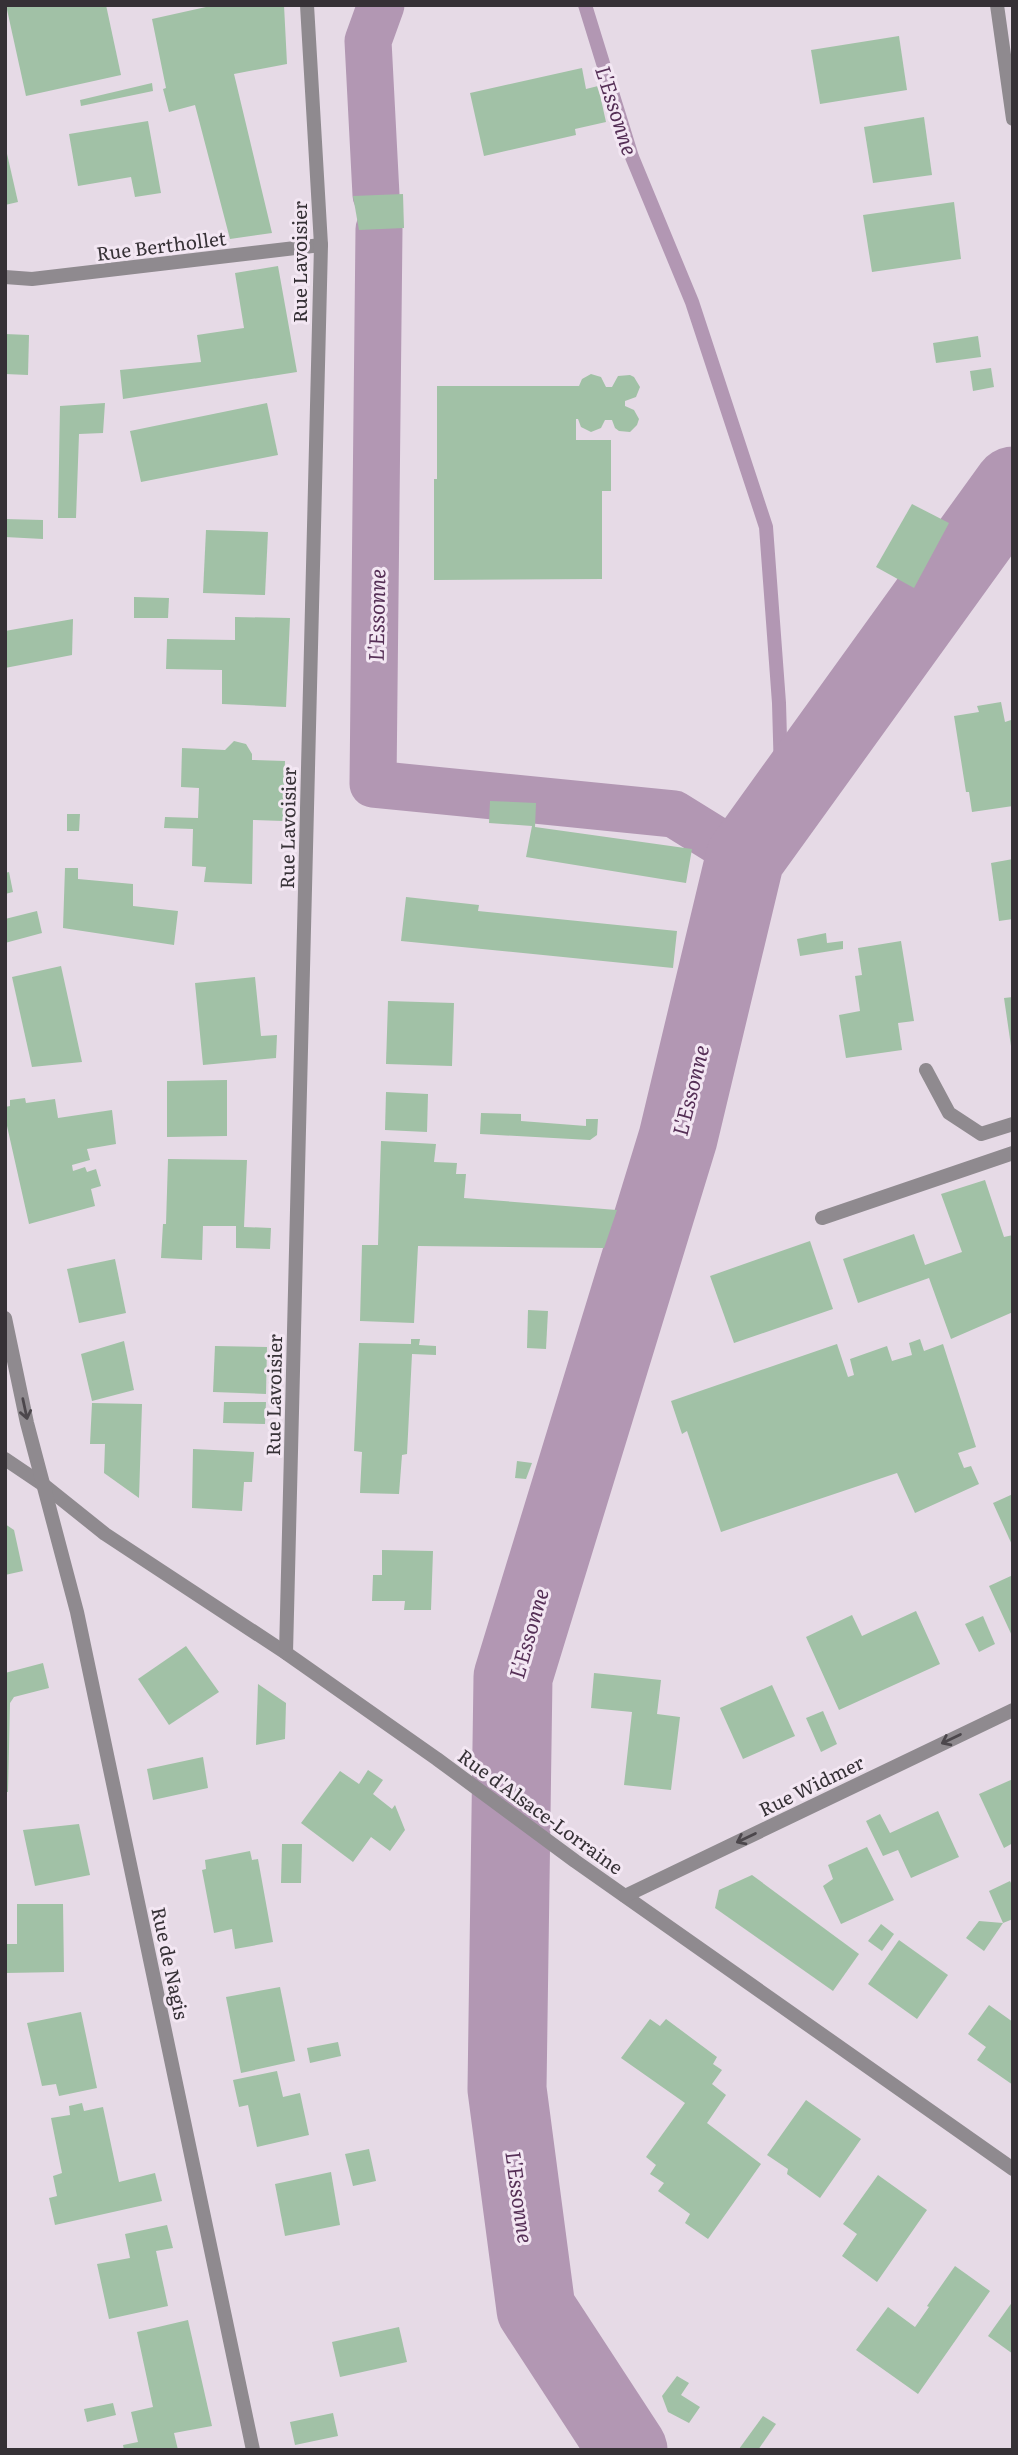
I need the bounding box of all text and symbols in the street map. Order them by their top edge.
water label: L'Essonne [589,61,647,159]
street label: Rue Lavoisier [285,201,313,323]
street label: Rue Berthollet [94,223,228,267]
water label: L'Essonne [359,568,391,662]
street label: Rue Lavoisier [272,767,302,889]
water label: L'Essonne [663,1041,715,1139]
street label: Rue Lavoisier [258,1334,288,1456]
one-way arrow [18,1397,32,1420]
water label: L'Essonne [499,1584,555,1682]
one-way arrow [941,1733,962,1747]
street label: Rue d'Alsace-Lorraine [453,1741,629,1881]
street label: Rue Widmer [754,1747,868,1823]
one-way arrow [736,1831,757,1845]
street label: Rue de Nagis [145,1904,197,2022]
water label: L'Essonne [499,2149,543,2245]

